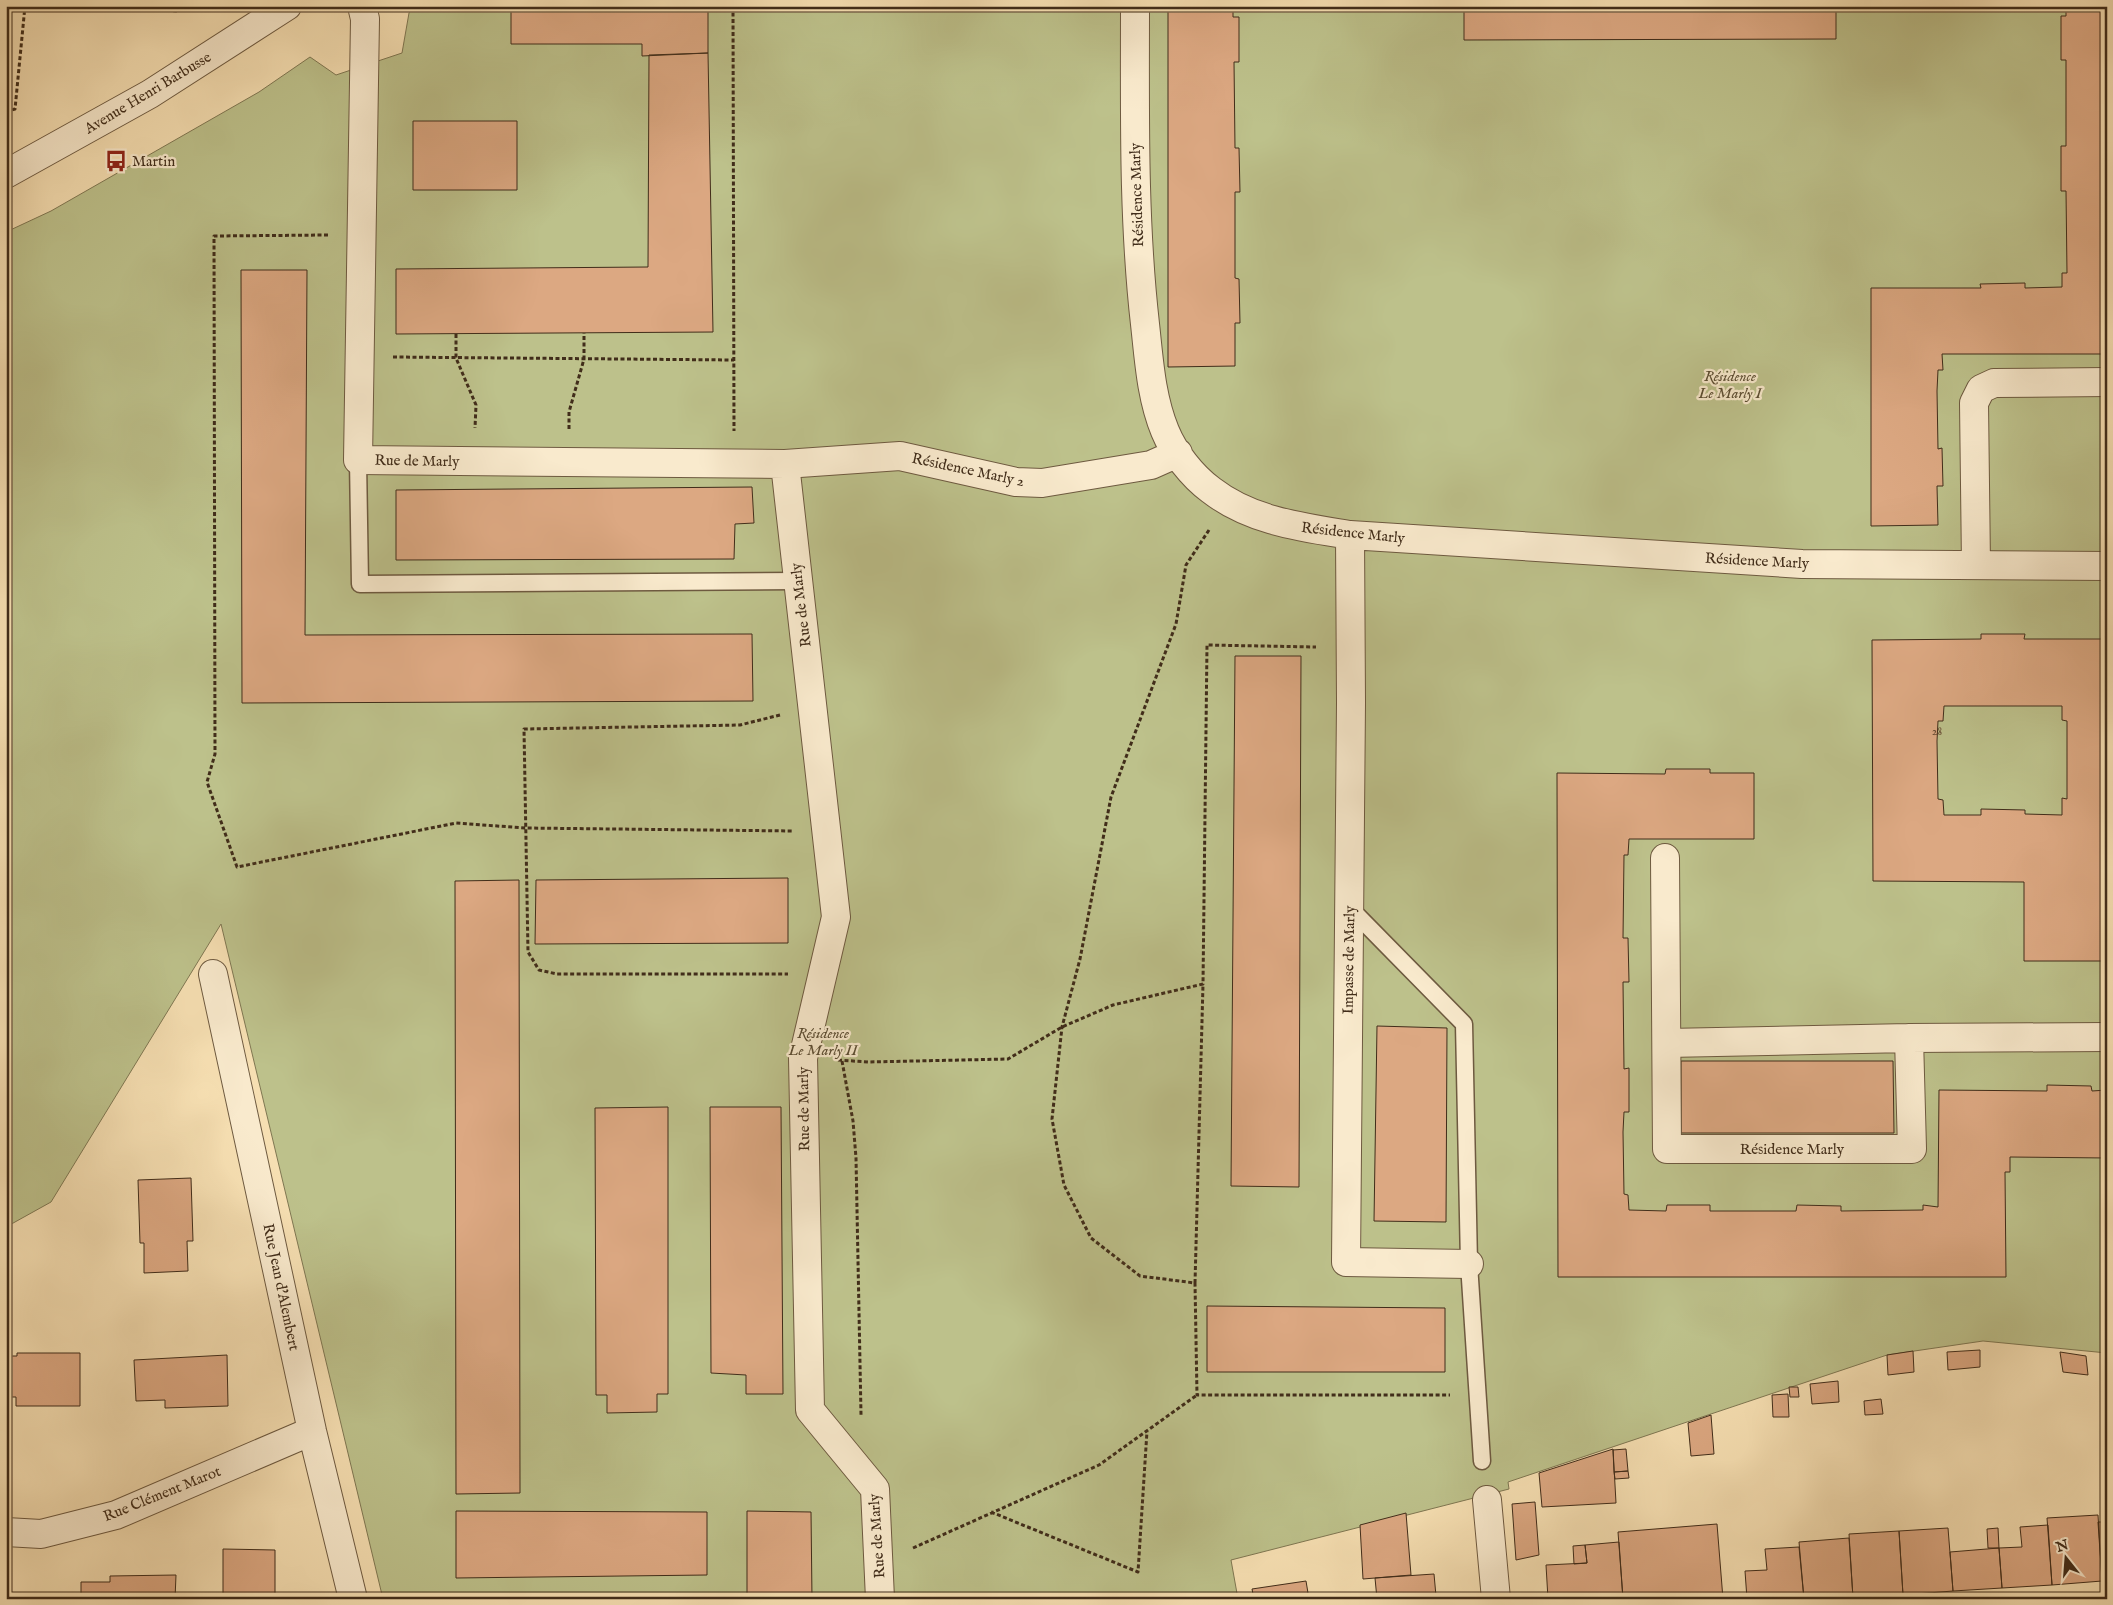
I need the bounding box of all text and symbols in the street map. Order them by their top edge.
street label: Avenue Henri Barbusse [80,48,215,139]
street label: Résidence Marly [1126,142,1148,247]
bus stop icon: Martin [103,148,129,174]
place label: Martin [132,152,175,171]
park label: Résidence Le Marly I [1698,367,1762,403]
street label: Résidence Marly 2 [910,449,1026,491]
street label: Rue de Marly [374,451,460,471]
street label: Résidence Marly [1300,518,1406,548]
street label: Résidence Marly [1704,549,1810,573]
street label: Rue de Marly [786,561,816,648]
house number: 28 [1932,724,1942,739]
street label: Impasse de Marly [1339,905,1359,1015]
park label: Résidence Le Marly II [788,1024,858,1060]
street label: Rue de Marly [794,1066,814,1152]
street label: Résidence Marly [1740,1140,1845,1159]
street label: Rue Jean d'Alembert [258,1222,304,1352]
street label: Rue Clément Marot [100,1462,224,1526]
street label: Rue de Marly [865,1492,889,1579]
north arrow [2040,1532,2090,1582]
text: N [2053,1536,2071,1557]

